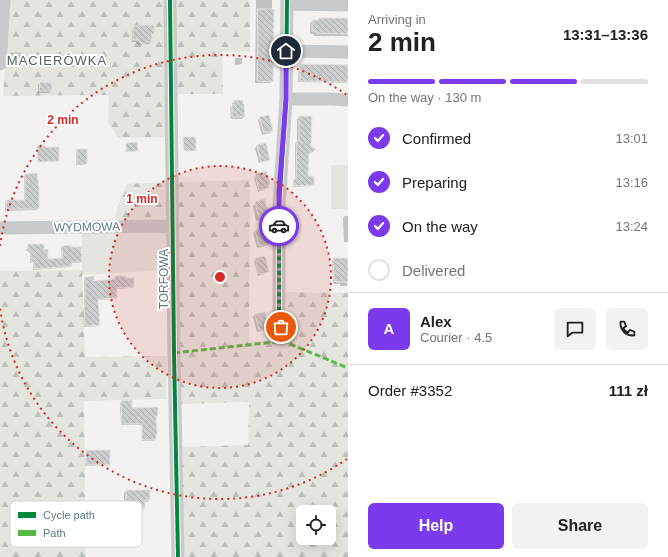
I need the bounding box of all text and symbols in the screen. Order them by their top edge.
text: Arriving in [368,12,426,27]
text: 13:31–13:36 [563,26,648,43]
text: 2 min [368,27,436,57]
pin [269,34,303,68]
icon: home [275,40,297,62]
district label: MACIERÓWKA [7,53,107,68]
text: On the way · 130 m [368,90,481,105]
text: 2 min [47,113,79,127]
icon: check [368,127,390,149]
text: Confirmed [402,130,471,147]
text: 13:01 [615,131,648,146]
icon: check [368,171,390,193]
text: Preparing [402,174,467,191]
text: 13:16 [615,175,648,190]
text: 1 min [126,192,158,206]
courier [259,206,299,246]
icon: car [268,215,290,237]
icon: check [368,215,390,237]
text: On the way [402,218,478,235]
street label: WYDMOWA [54,219,120,235]
text: 13:24 [615,219,648,234]
street label: TORFOWA [157,249,171,309]
text: Delivered [402,262,465,279]
centre of rings [213,270,227,284]
button: chat [554,308,596,350]
button: phone [606,308,648,350]
pin [264,310,298,344]
text: Alex [420,313,452,330]
icon: bag [270,316,292,338]
text: A [384,320,394,337]
text: Courier · 4.5 [420,330,492,345]
text: Order #3352 [368,382,452,399]
text: 111 zł [609,382,648,399]
legend [10,501,142,547]
button: Help [368,503,504,549]
button: Share [512,503,648,549]
map controls [296,505,336,545]
button: locate [296,505,336,545]
text: Cycle path [43,509,95,521]
text: Path [43,527,66,539]

